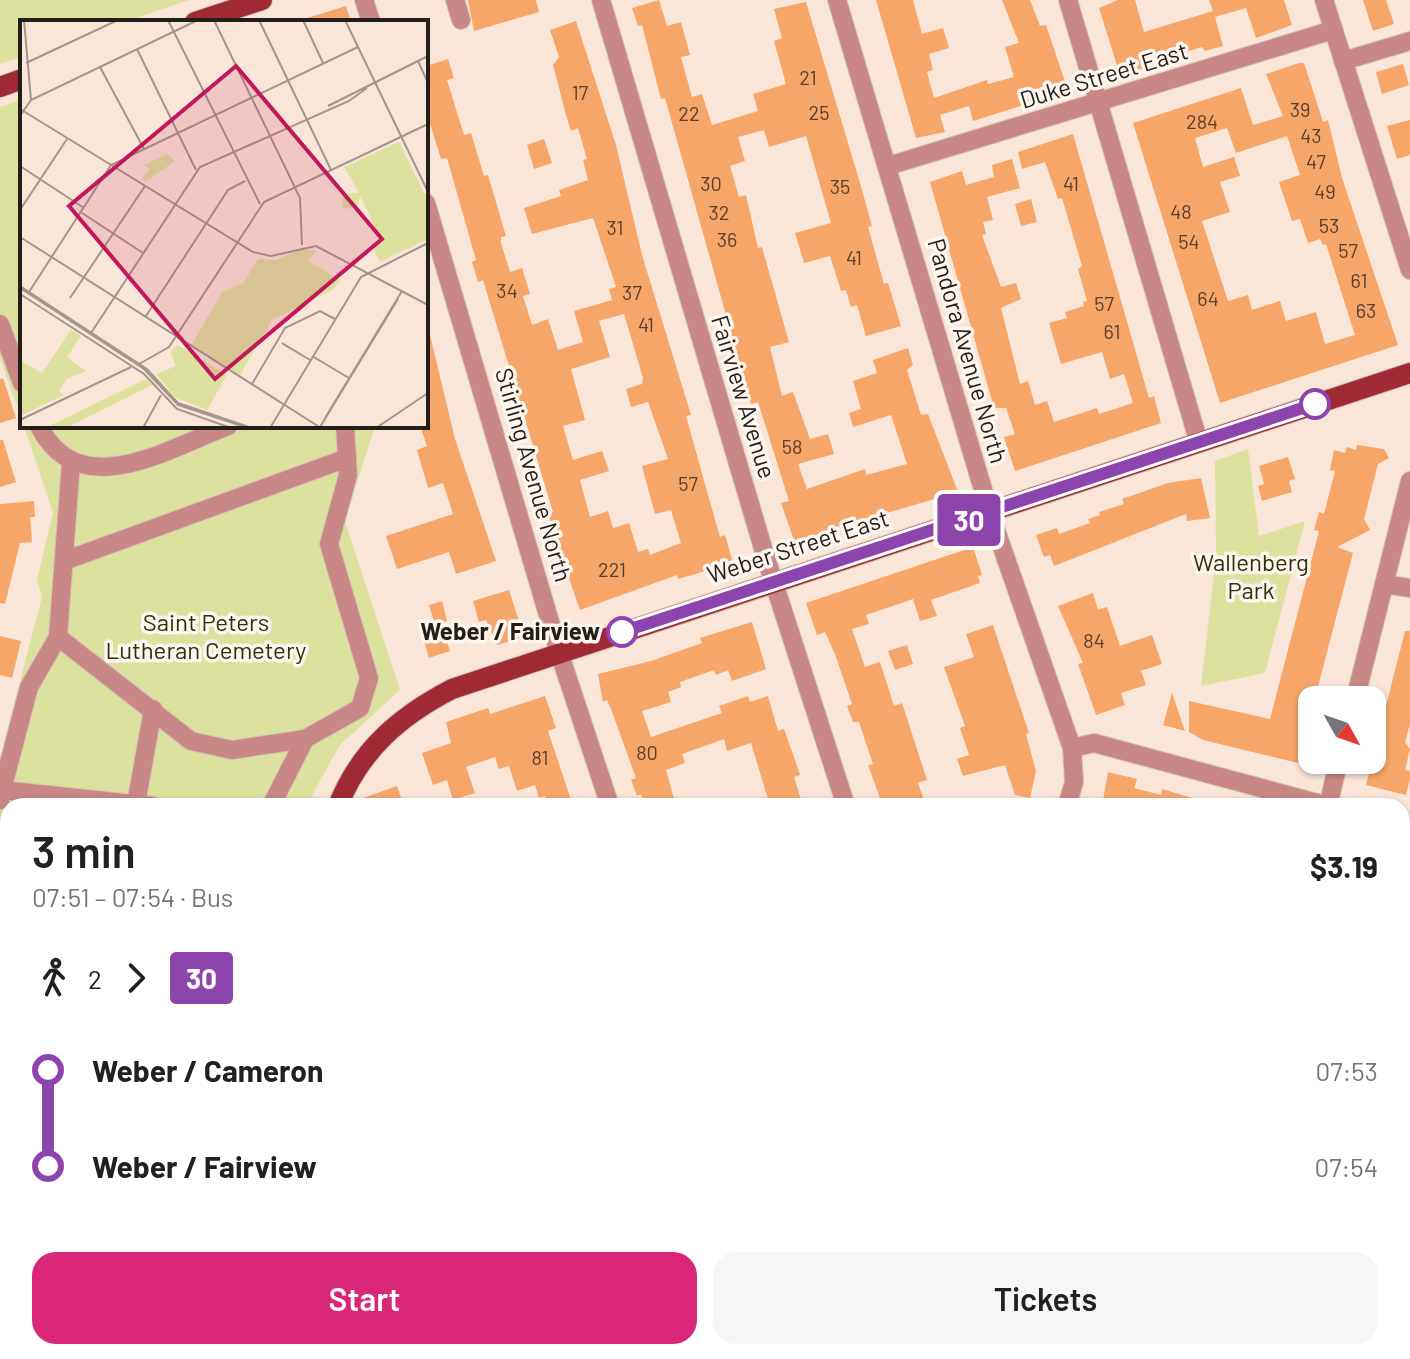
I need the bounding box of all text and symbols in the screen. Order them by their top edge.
inset map [20,20,428,428]
street label: Duke Street East [1016,35,1191,114]
house number: 21 [799,65,817,89]
house number: 17 [572,80,589,104]
house number: 39 [1290,97,1310,121]
house number: 25 [809,100,830,124]
house number: 22 [678,101,700,125]
house number: 284 [1186,109,1218,133]
house number: 43 [1300,123,1322,147]
house number: 47 [1306,149,1326,173]
house number: 30 [700,171,722,195]
house number: 41 [1063,171,1079,195]
house number: 35 [830,174,850,198]
house number: 49 [1314,179,1336,203]
house number: 48 [1170,199,1192,223]
house number: 32 [708,200,730,224]
house number: 53 [1319,213,1339,237]
house number: 31 [606,215,624,239]
house number: 36 [717,227,737,251]
house number: 54 [1178,229,1200,253]
street label: Pandora Avenue North [922,235,1014,466]
house number: 57 [1338,238,1358,262]
house number: 41 [846,245,862,269]
house number: 61 [1351,268,1367,292]
house number: 34 [496,278,518,302]
house number: 37 [622,280,642,304]
house number: 64 [1197,286,1219,310]
house number: 57 [1094,291,1114,315]
house number: 63 [1356,298,1376,322]
street label: Fairview Avenue [706,311,783,482]
house number: 41 [638,312,654,336]
house number: 61 [1104,319,1120,343]
street label: Stirling Avenue North [490,364,579,585]
unlabelled marker [1300,389,1330,419]
house number: 58 [782,434,802,458]
house number: 57 [678,471,698,495]
line badge: 30 [933,494,1005,546]
street label: Weber Street East [703,503,892,589]
text: 30 [953,503,985,537]
park label: Wallenberg Park [1193,547,1309,604]
house number: 221 [598,557,626,581]
park label: Saint Peters Lutheran Cemetery [106,607,306,664]
place label: Weber / Fairview [420,616,600,645]
marker: Weber / Fairview [607,617,637,647]
house number: 84 [1083,628,1105,652]
north arrow [1298,686,1386,774]
map controls [1298,686,1386,774]
house number: 80 [636,740,658,764]
house number: 81 [532,745,548,769]
text: 3 min [32,824,136,877]
text: $3.19 [1310,848,1378,884]
text: 07:51 – 07:54 · Bus [32,881,233,912]
icon: walk [32,956,76,1000]
icon: forward [114,956,158,1000]
text: 30 [186,961,217,995]
text: 2 [88,963,102,994]
text: Weber / Cameron [92,1052,323,1088]
text: 07:53 [1315,1055,1378,1086]
text: Weber / Fairview [92,1148,317,1184]
text: 07:54 [1315,1151,1378,1182]
button: Start [32,1252,697,1344]
button: Tickets [713,1252,1378,1344]

